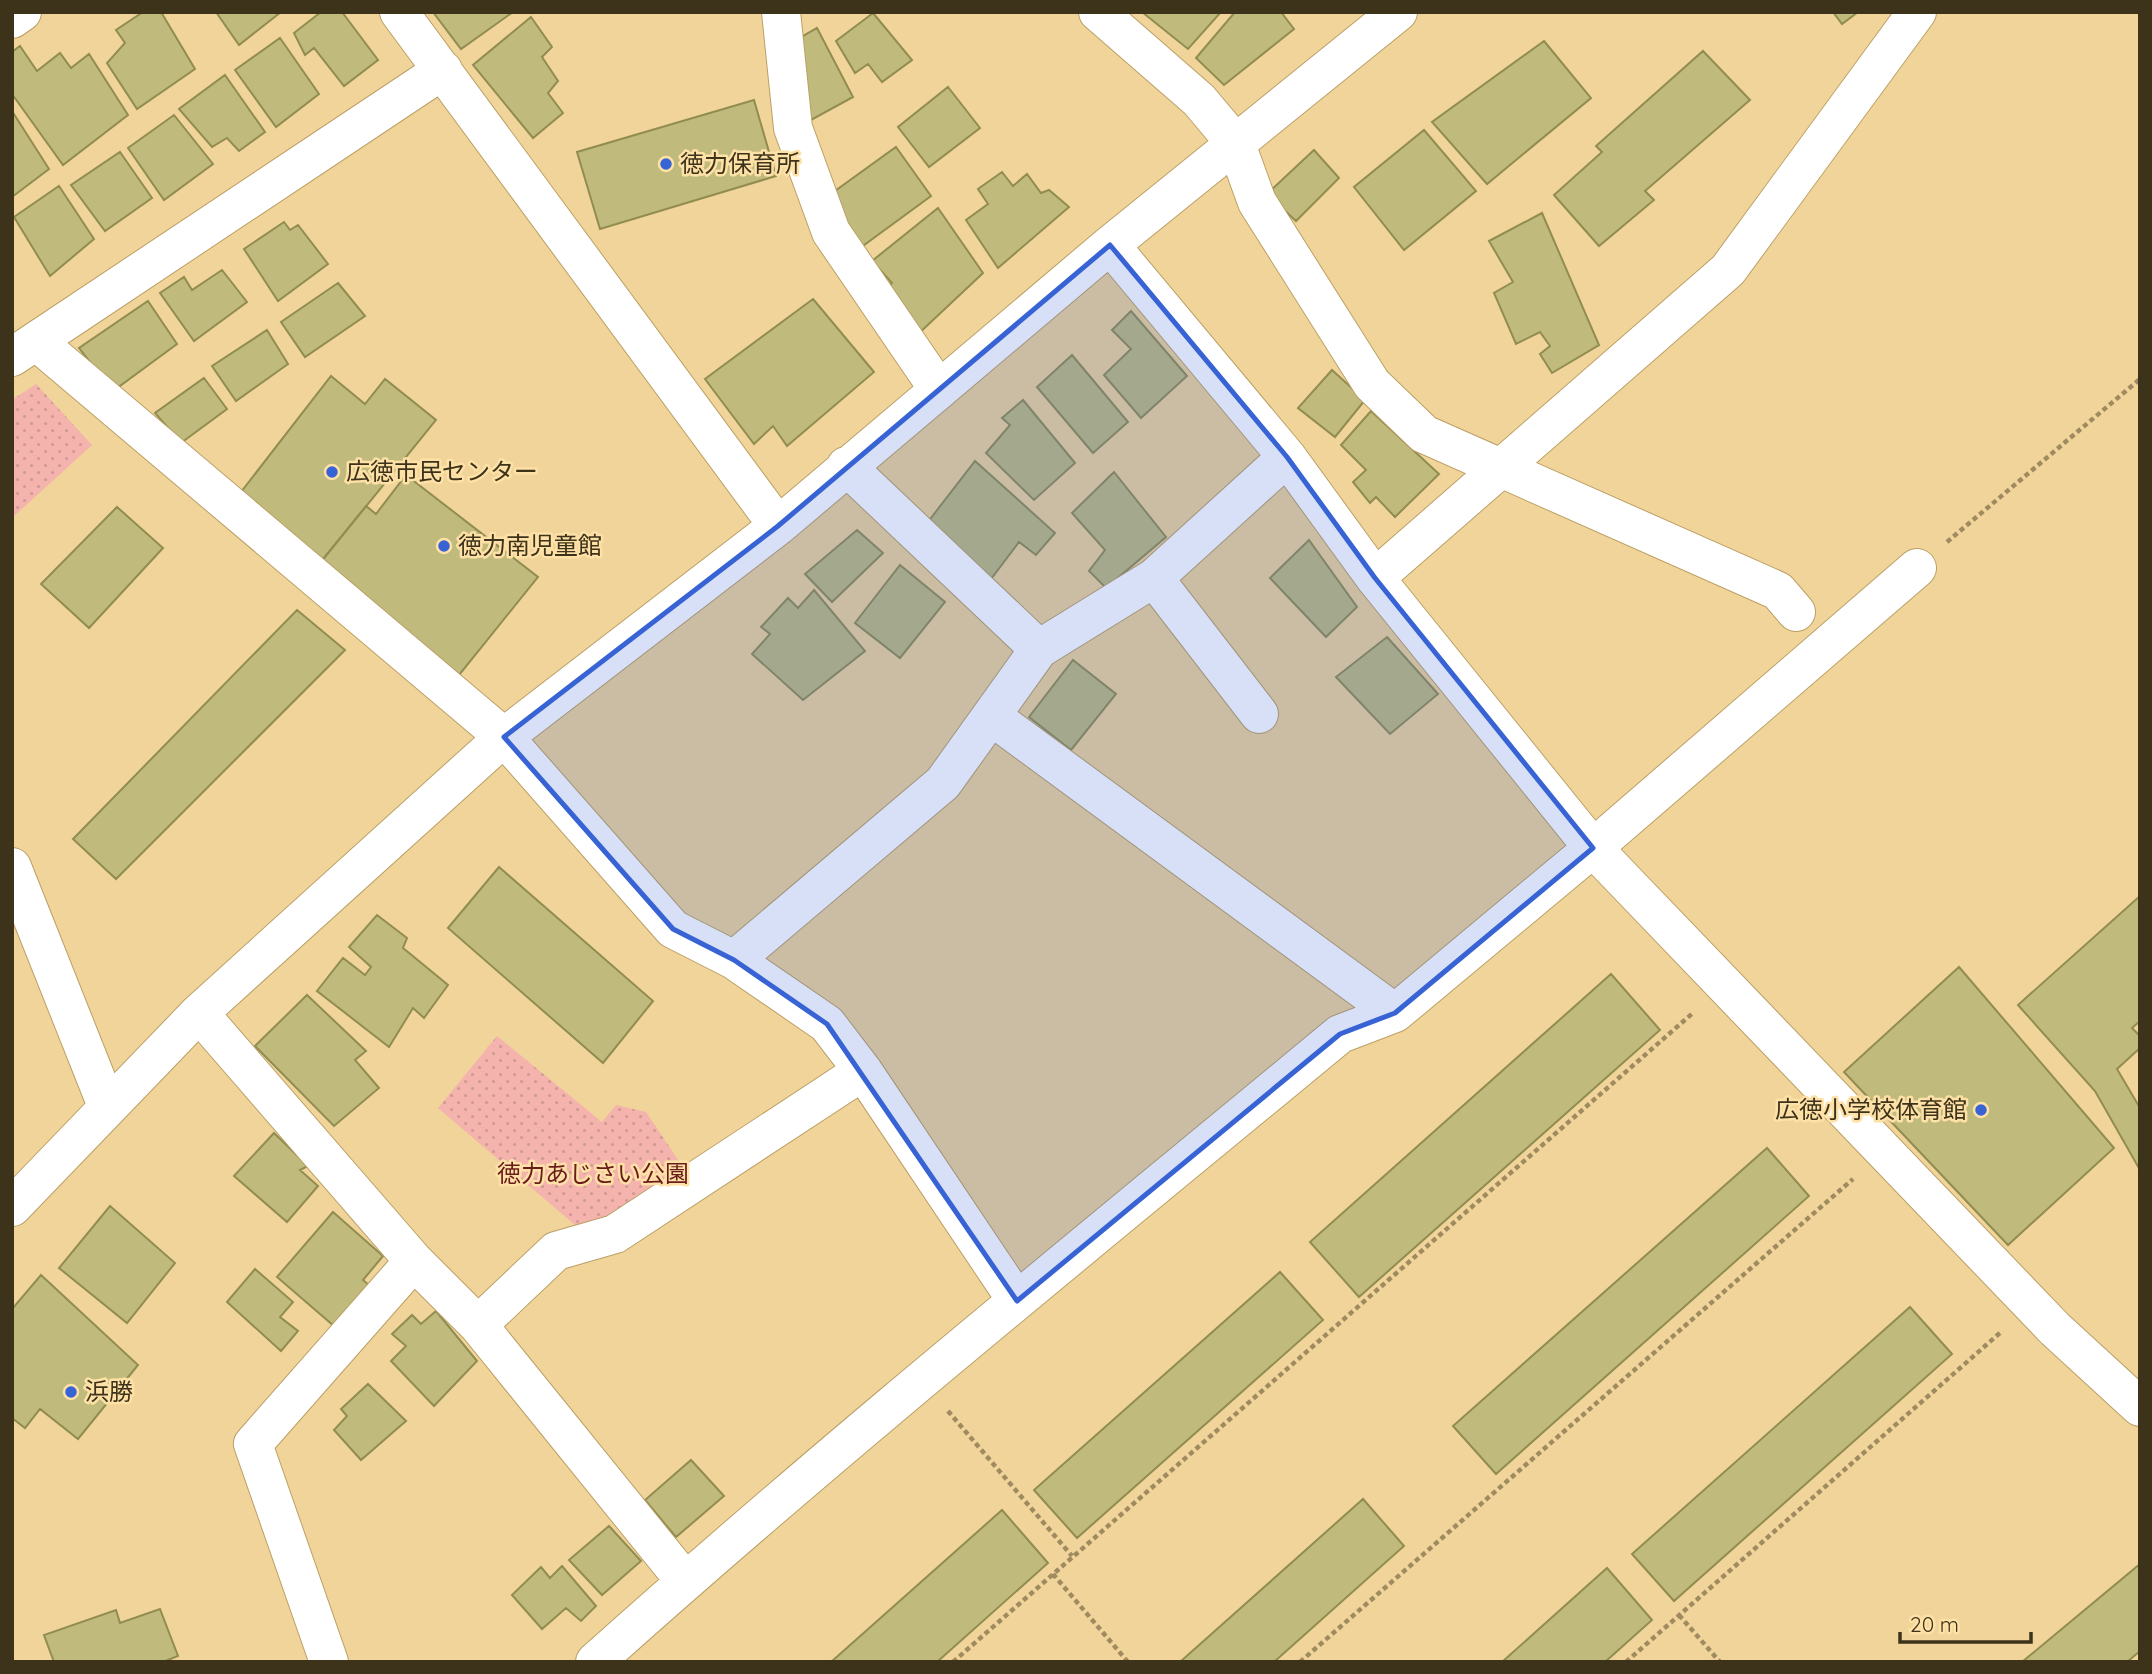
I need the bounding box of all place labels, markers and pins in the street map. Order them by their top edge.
place label: 徳力保育所 [680,148,800,178]
marker: 徳力保育所 [658,156,674,172]
place label: 広徳市民センター [346,456,538,486]
marker: 広徳市民センター [324,464,340,480]
place label: 徳力南児童館 [458,530,602,560]
marker: 徳力南児童館 [436,538,452,554]
place label: 広徳小学校体育館 [1775,1094,1967,1124]
marker: 広徳小学校体育館 [1973,1102,1989,1118]
place label: 浜勝 [85,1376,133,1406]
marker: 浜勝 [63,1384,79,1400]

